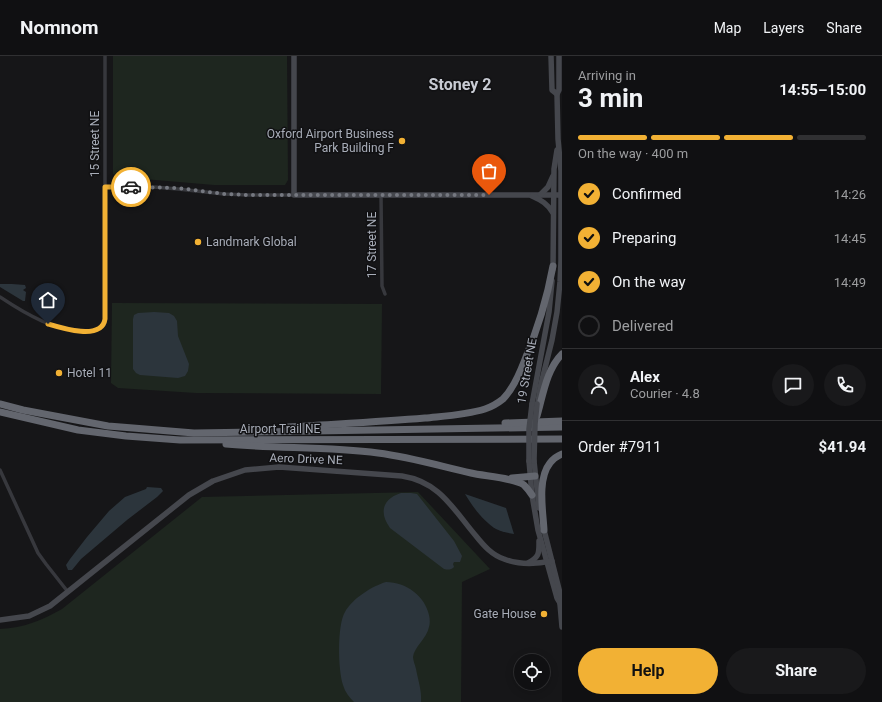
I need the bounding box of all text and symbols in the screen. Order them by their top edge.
text: Nomnom [20,16,98,39]
text: Map [714,20,741,36]
text: Layers [763,20,804,36]
text: Share [826,20,862,36]
text: Arriving in [578,68,636,83]
district label: Stoney 2 [429,75,491,94]
text: 14:55–15:00 [779,81,866,99]
text: 3 min [578,83,643,113]
street label: 15 Street NE [88,111,102,177]
place label: Oxford Airport Business Park Building F [267,127,394,155]
marker: Oxford Airport Business Park Building F [397,136,407,146]
text: On the way · 400 m [578,146,688,161]
pin [472,154,506,195]
icon: bag [478,160,500,182]
courier [111,167,151,207]
icon: car [120,176,142,198]
icon: check [578,183,600,205]
text: Confirmed [612,185,682,203]
text: 14:26 [834,187,866,202]
street label: 17 Street NE [365,212,379,278]
icon: check [578,227,600,249]
text: Preparing [612,229,676,247]
text: 14:45 [834,231,866,246]
place label: Landmark Global [206,235,297,249]
marker: Landmark Global [193,237,203,247]
icon: check [578,271,600,293]
text: On the way [612,273,686,291]
text: 14:49 [834,275,866,290]
pin [31,283,65,324]
icon: home [37,289,59,311]
text: Delivered [612,317,674,335]
street label: 19 Street NE [514,337,540,405]
button: person [578,364,620,406]
button: chat [772,364,814,406]
button: phone [824,364,866,406]
place label: Hotel 11 [67,366,112,380]
marker: Hotel 11 [54,368,64,378]
text: Alex [630,368,660,386]
text: Courier · 4.8 [630,386,700,401]
street label: Airport Trail NE [240,422,321,436]
text: Order #7911 [578,438,661,456]
text: $41.94 [819,438,866,456]
street label: Aero Drive NE [269,451,343,467]
place label: Gate House [473,607,536,621]
marker: Gate House [539,609,549,619]
button: Help [578,648,718,694]
button: Share [726,648,866,694]
map controls [514,654,550,690]
button: locate [514,654,550,690]

